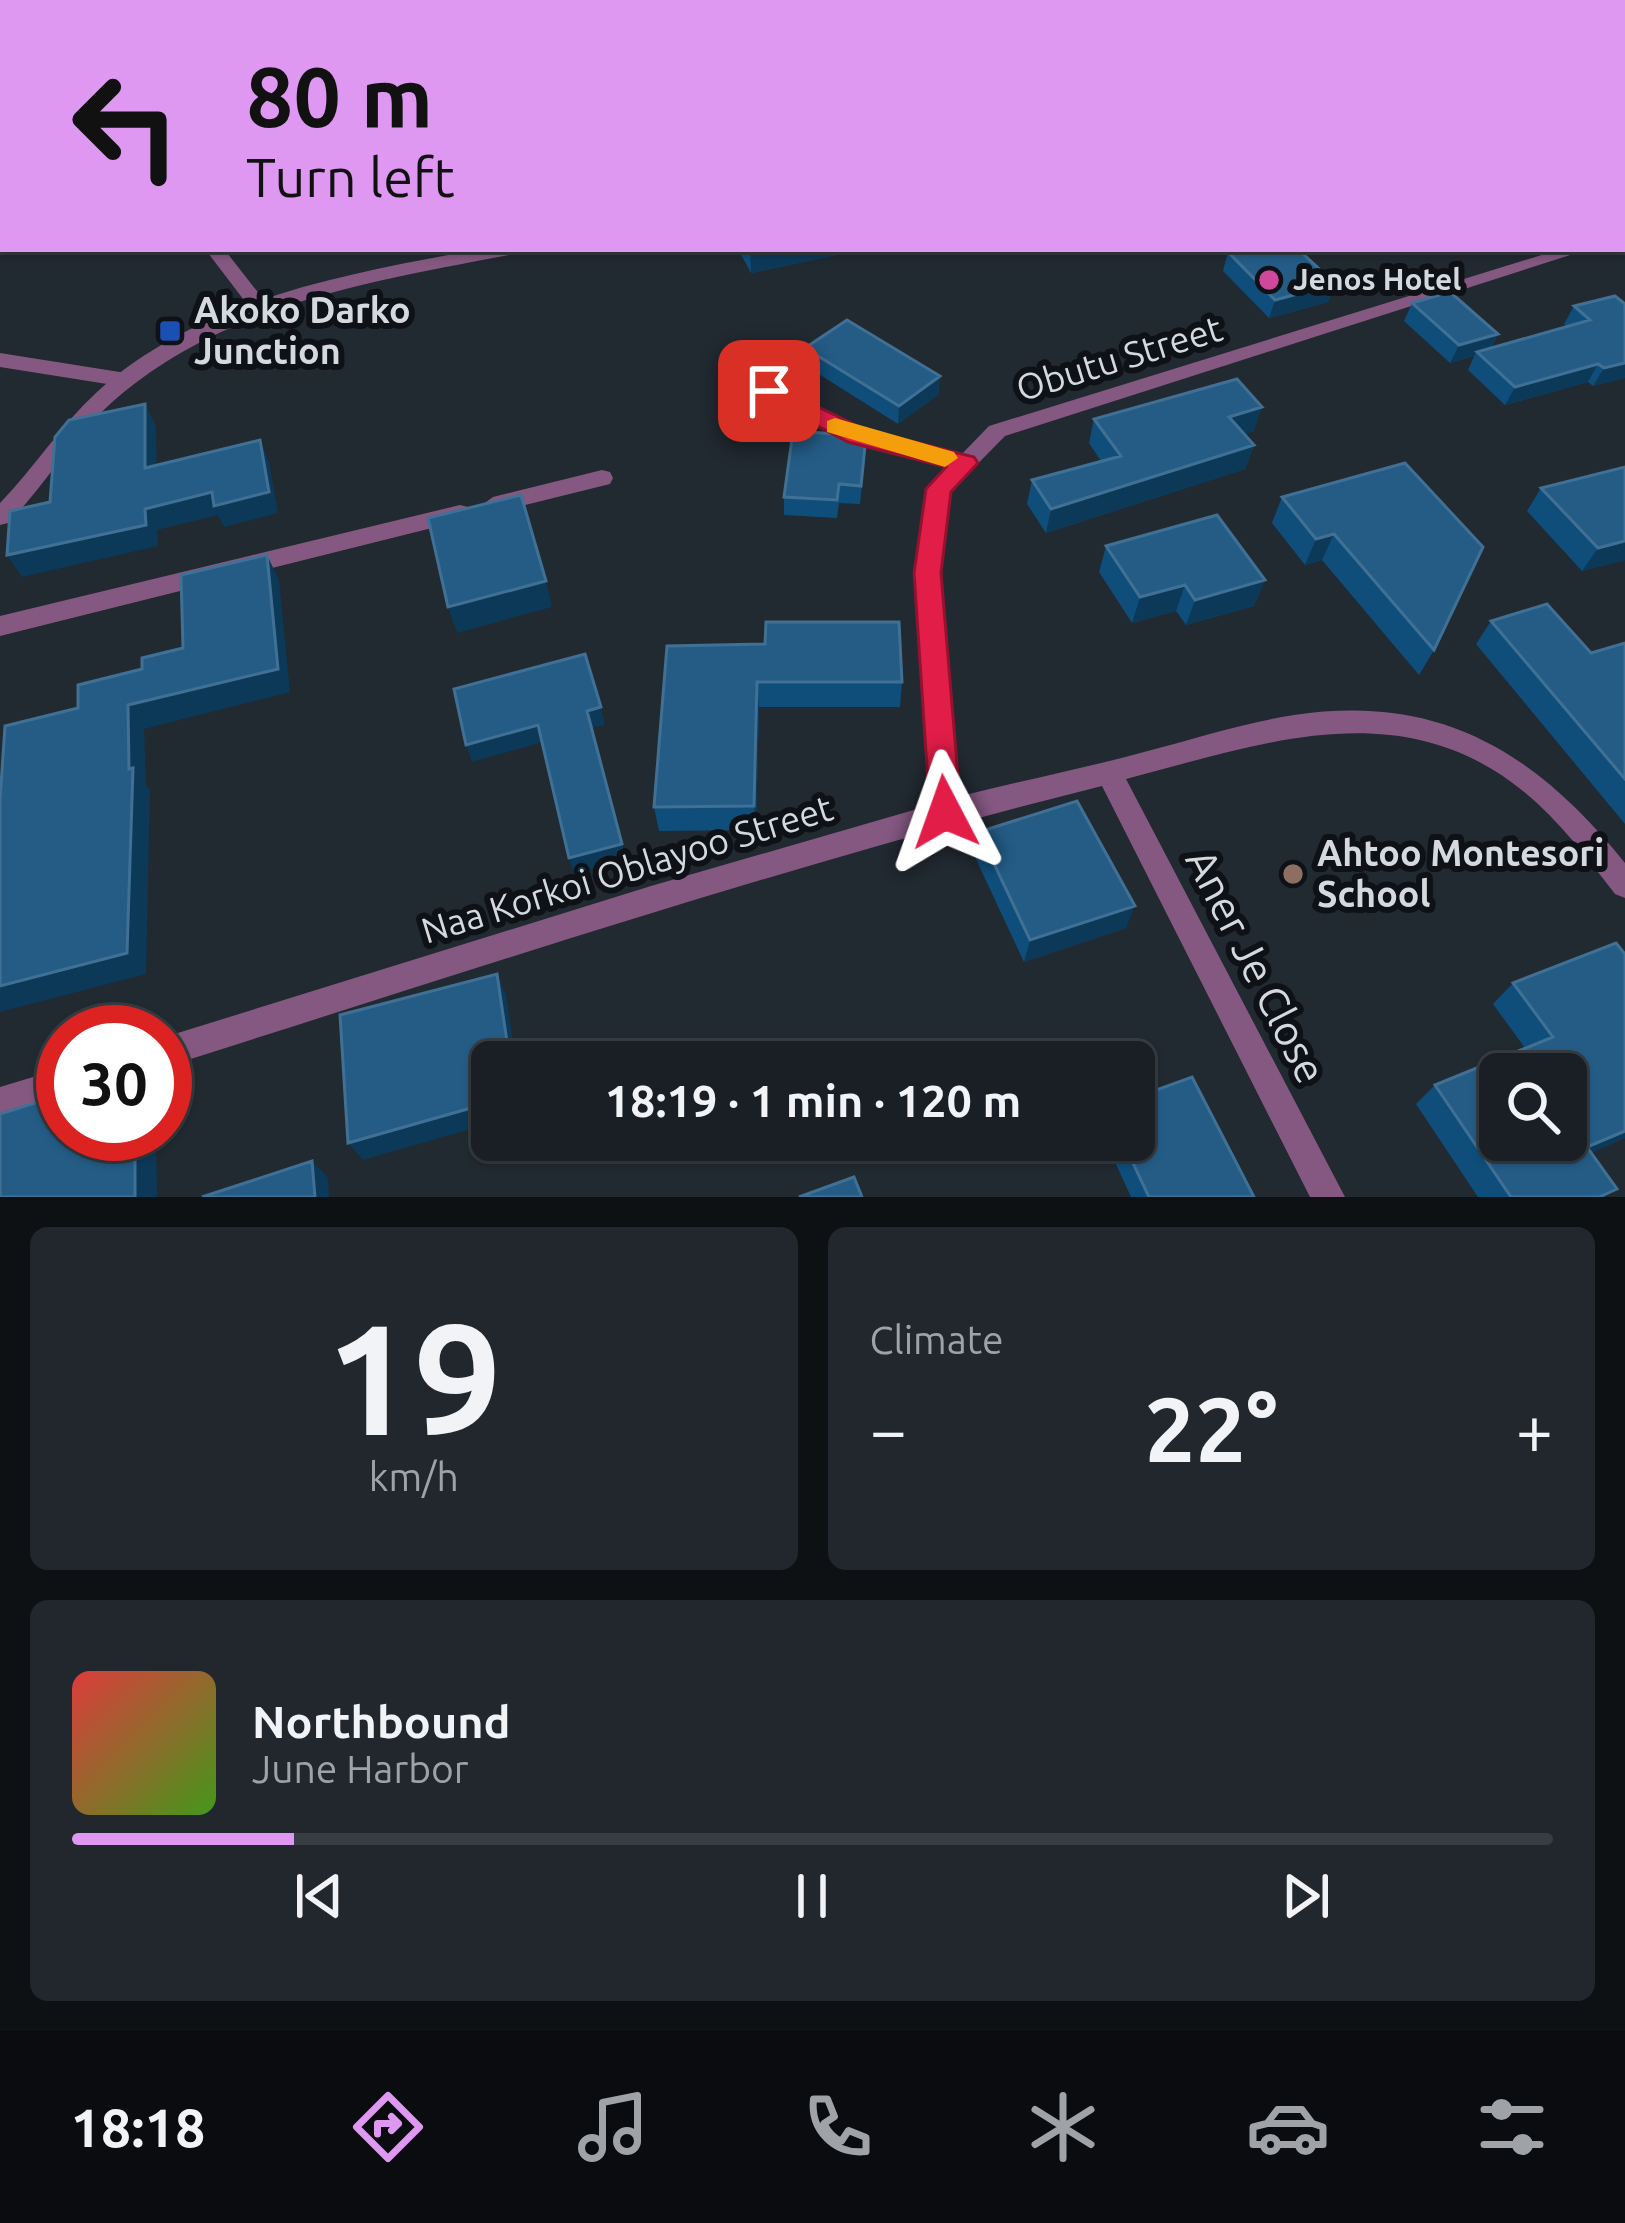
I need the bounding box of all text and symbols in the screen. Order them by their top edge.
icon: left [48,48,204,204]
text: 80 m [246,49,433,143]
text: Turn left [246,147,455,207]
place label: Jenos Hotel [1293,262,1461,296]
marker: Jenos Hotel [1256,267,1282,293]
place label: Akoko Darko Junction [194,289,411,371]
street label: Obutu Street [1011,307,1227,408]
marker: Akoko Darko Junction [157,318,183,344]
pin [718,340,820,442]
icon: arrive [736,358,802,424]
position arrow [882,749,1008,875]
street label: Naa Korkoi Oblayoo Street [416,786,837,951]
place label: Ahtoo Montesori School [1317,832,1604,914]
street label: Aner Je Close [1177,841,1336,1091]
marker: Ahtoo Montesori School [1280,861,1306,887]
speed limit sign: 30 [36,1005,192,1161]
map controls [1479,1053,1587,1161]
button: search [1479,1053,1587,1161]
text: 18:19 · 1 min · 120 m [605,1075,1021,1126]
text: 19 [326,1290,502,1464]
text: Climate [870,1318,1004,1361]
text: 22° [1145,1378,1278,1479]
text: − [870,1392,907,1466]
text: + [1516,1392,1553,1466]
text: km/h [369,1455,459,1498]
text: Northbound [252,1696,511,1747]
text: June Harbor [252,1747,469,1790]
icon: previous [286,1863,352,1929]
icon: pause [779,1863,845,1929]
icon: next [1273,1863,1339,1929]
icon: directions [346,2085,430,2169]
icon: music [571,2085,655,2169]
icon: phone [796,2085,880,2169]
icon: climate [1021,2085,1105,2169]
icon: car [1246,2085,1330,2169]
icon: filters [1470,2085,1554,2169]
text: 18:18 [70,2097,206,2157]

